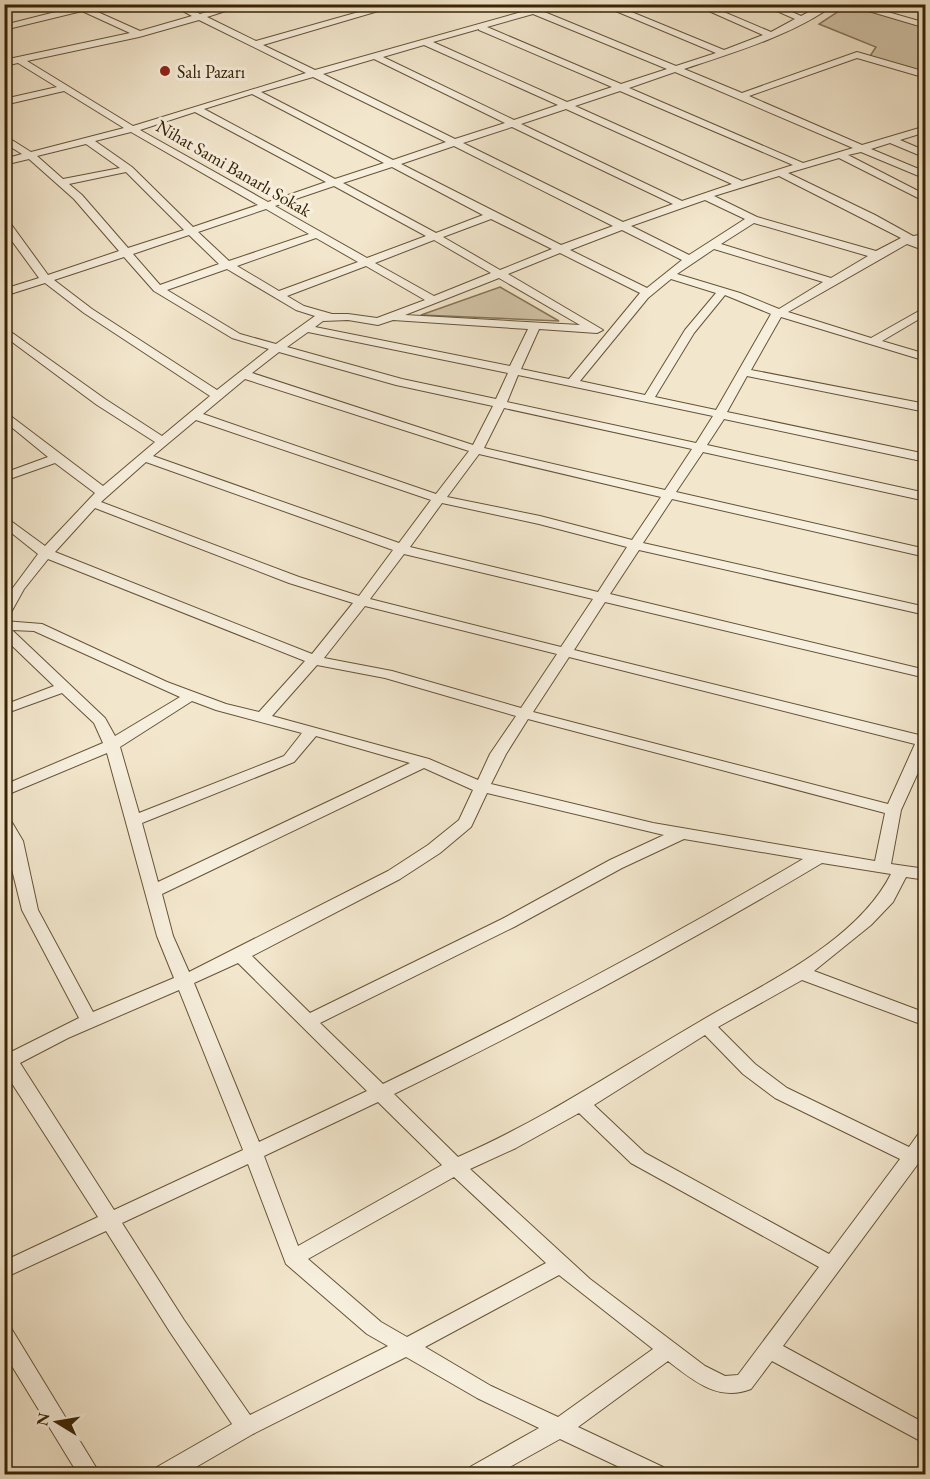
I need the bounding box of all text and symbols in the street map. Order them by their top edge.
place label: Salı Pazarı [177,60,246,83]
marker: Salı Pazarı [158,64,172,78]
street label: Nihat Sami Banarlı Sokak [152,114,316,222]
north arrow [27,1392,87,1452]
text: N [31,1411,54,1428]

